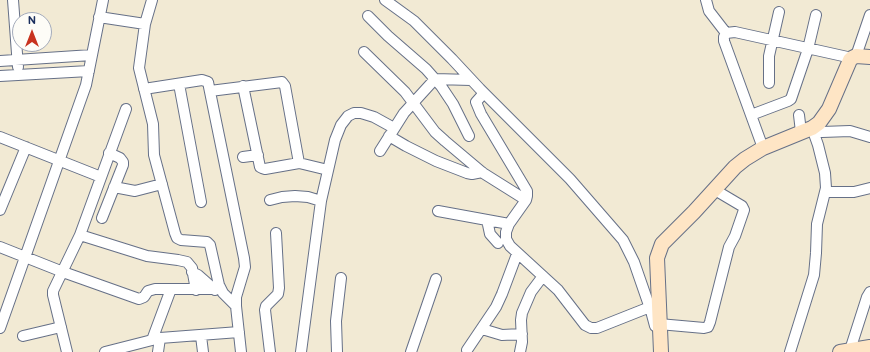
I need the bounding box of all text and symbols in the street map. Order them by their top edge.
north arrow [12,12,52,52]
text: N [28,14,36,27]

